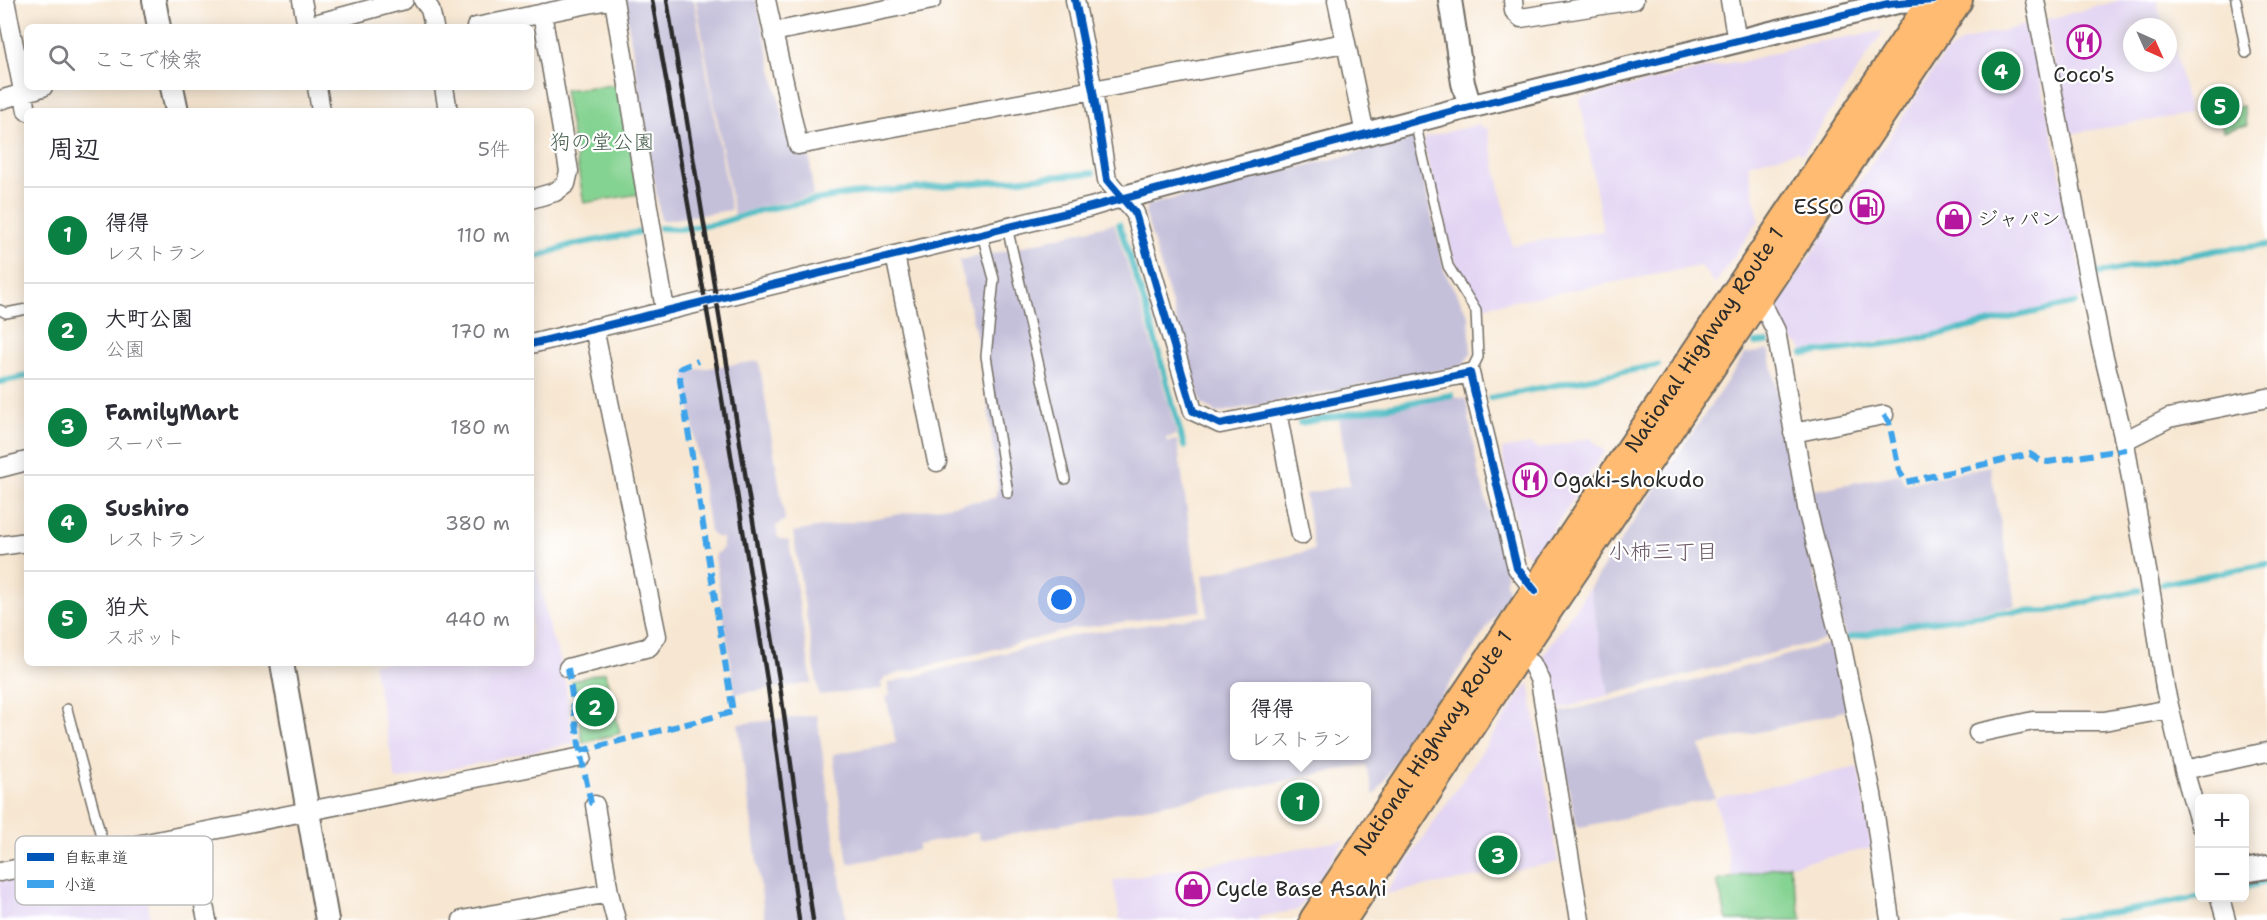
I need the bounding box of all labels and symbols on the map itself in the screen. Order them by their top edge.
north arrow [2123,18,2177,72]
restaurant icon: Coco's [2066,24,2102,60]
pin: 4 [1982,48,2020,94]
place label: Coco's [2053,61,2115,89]
pin: 5 [2200,84,2240,128]
park label: 狗の堂公園 [550,128,655,156]
fuel station icon: ESSO [1849,189,1885,225]
place label: ESSO [1794,193,1844,221]
shop icon: ジャパン [1936,201,1972,237]
place label: ジャパン [1977,205,2061,233]
street label: National Highway Route 1 [1618,222,1790,458]
restaurant icon: Ogaki-shokudo [1512,462,1548,498]
place label: Ogaki-shokudo [1553,466,1704,494]
district label: 小柿三丁目 [1608,537,1718,566]
your location [1047,585,1076,614]
street label: National Highway Route 1 [1347,625,1519,861]
pin: 2 [576,684,614,730]
pin: 1 [1280,780,1320,824]
pin: 3 [1478,832,1518,878]
legend [15,836,213,905]
text: 自転車道 [64,847,128,868]
shop icon: Cycle Base Asahi [1175,871,1211,907]
text: 小道 [64,874,96,895]
place label: Cycle Base Asahi [1216,875,1387,903]

